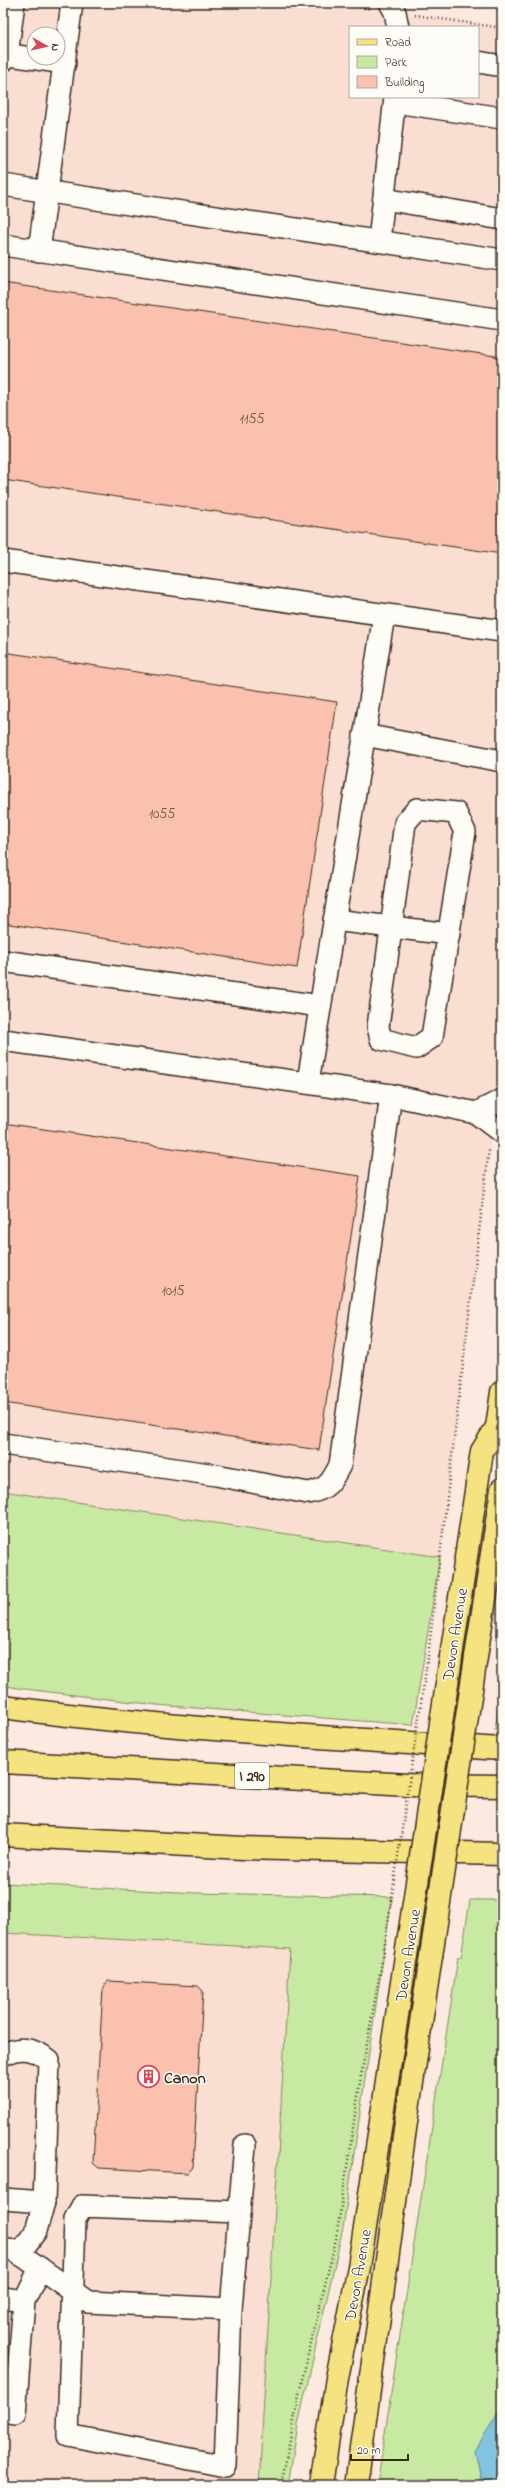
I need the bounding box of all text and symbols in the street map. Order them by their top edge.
north arrow [26,26,66,66]
legend [349,26,479,98]
text: Road [385,34,411,52]
text: N [46,42,63,52]
text: Park [385,54,407,72]
text: Building [384,74,424,93]
house number: 1155 [240,409,264,430]
house number: 1055 [149,804,175,825]
house number: 1015 [162,1281,184,1302]
street label: Devon Avenue [437,1586,475,1683]
road number: I 290 [235,1763,269,1789]
street label: Devon Avenue [390,1907,428,2004]
building icon: Canon [135,2064,161,2090]
place label: Canon [164,2067,206,2091]
street label: Devon Avenue [339,2227,379,2324]
scale bar [351,2436,408,2462]
text: 20 m [357,2442,380,2460]

